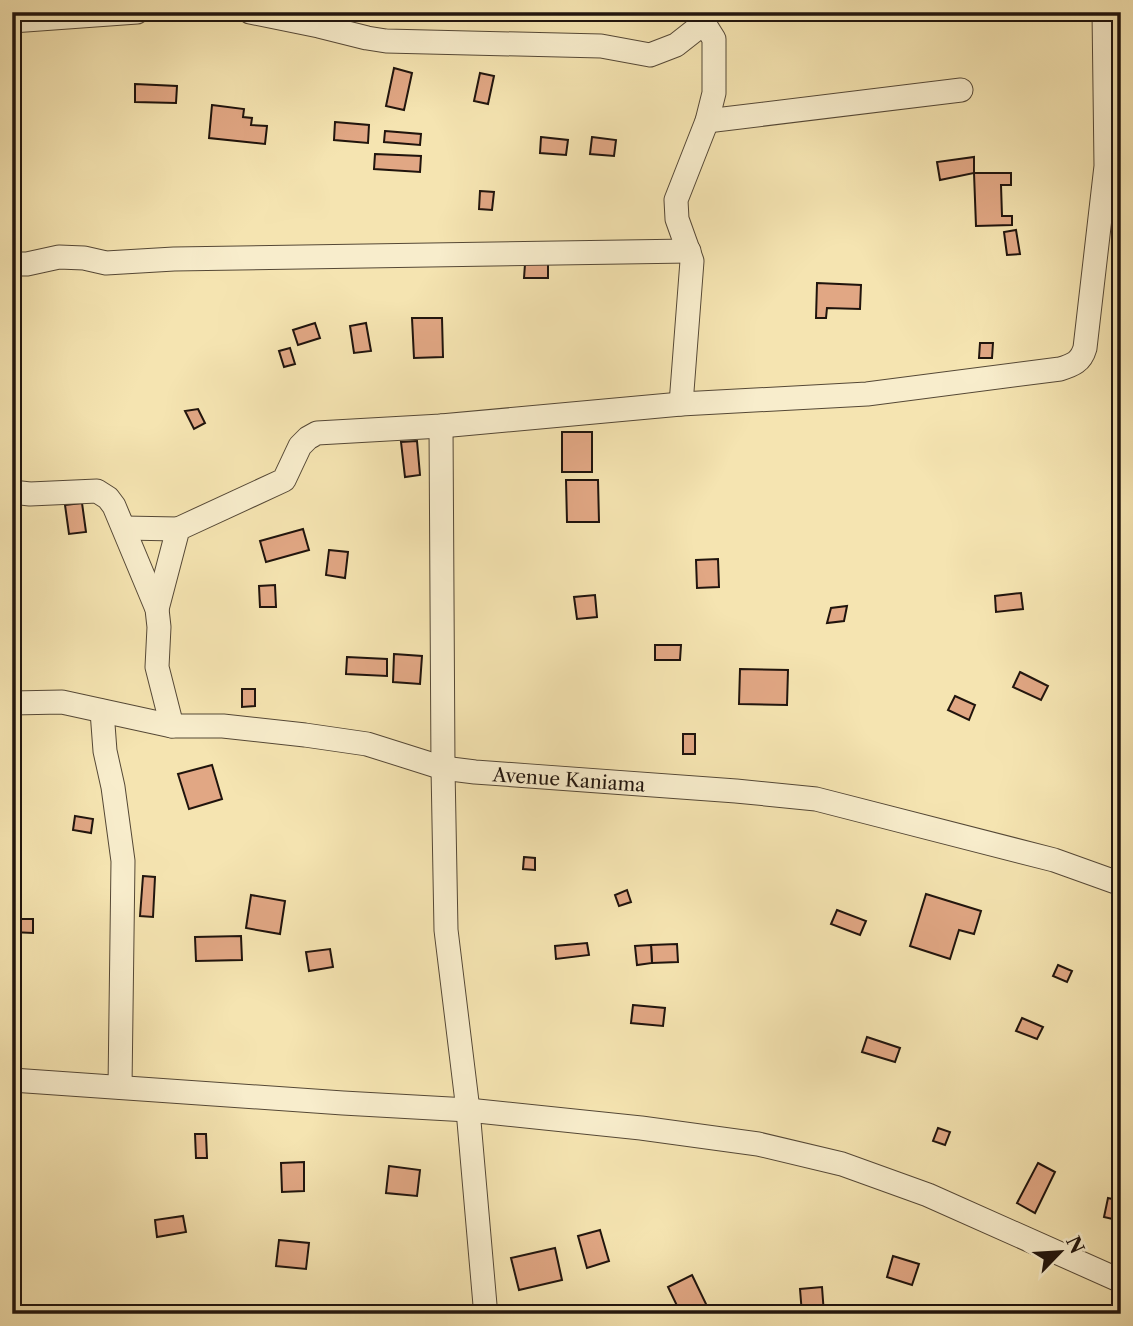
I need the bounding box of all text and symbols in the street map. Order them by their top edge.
street label: Avenue Kaniama [491,763,646,797]
north arrow [1024,1218,1094,1288]
text: N [1061,1233,1089,1257]

